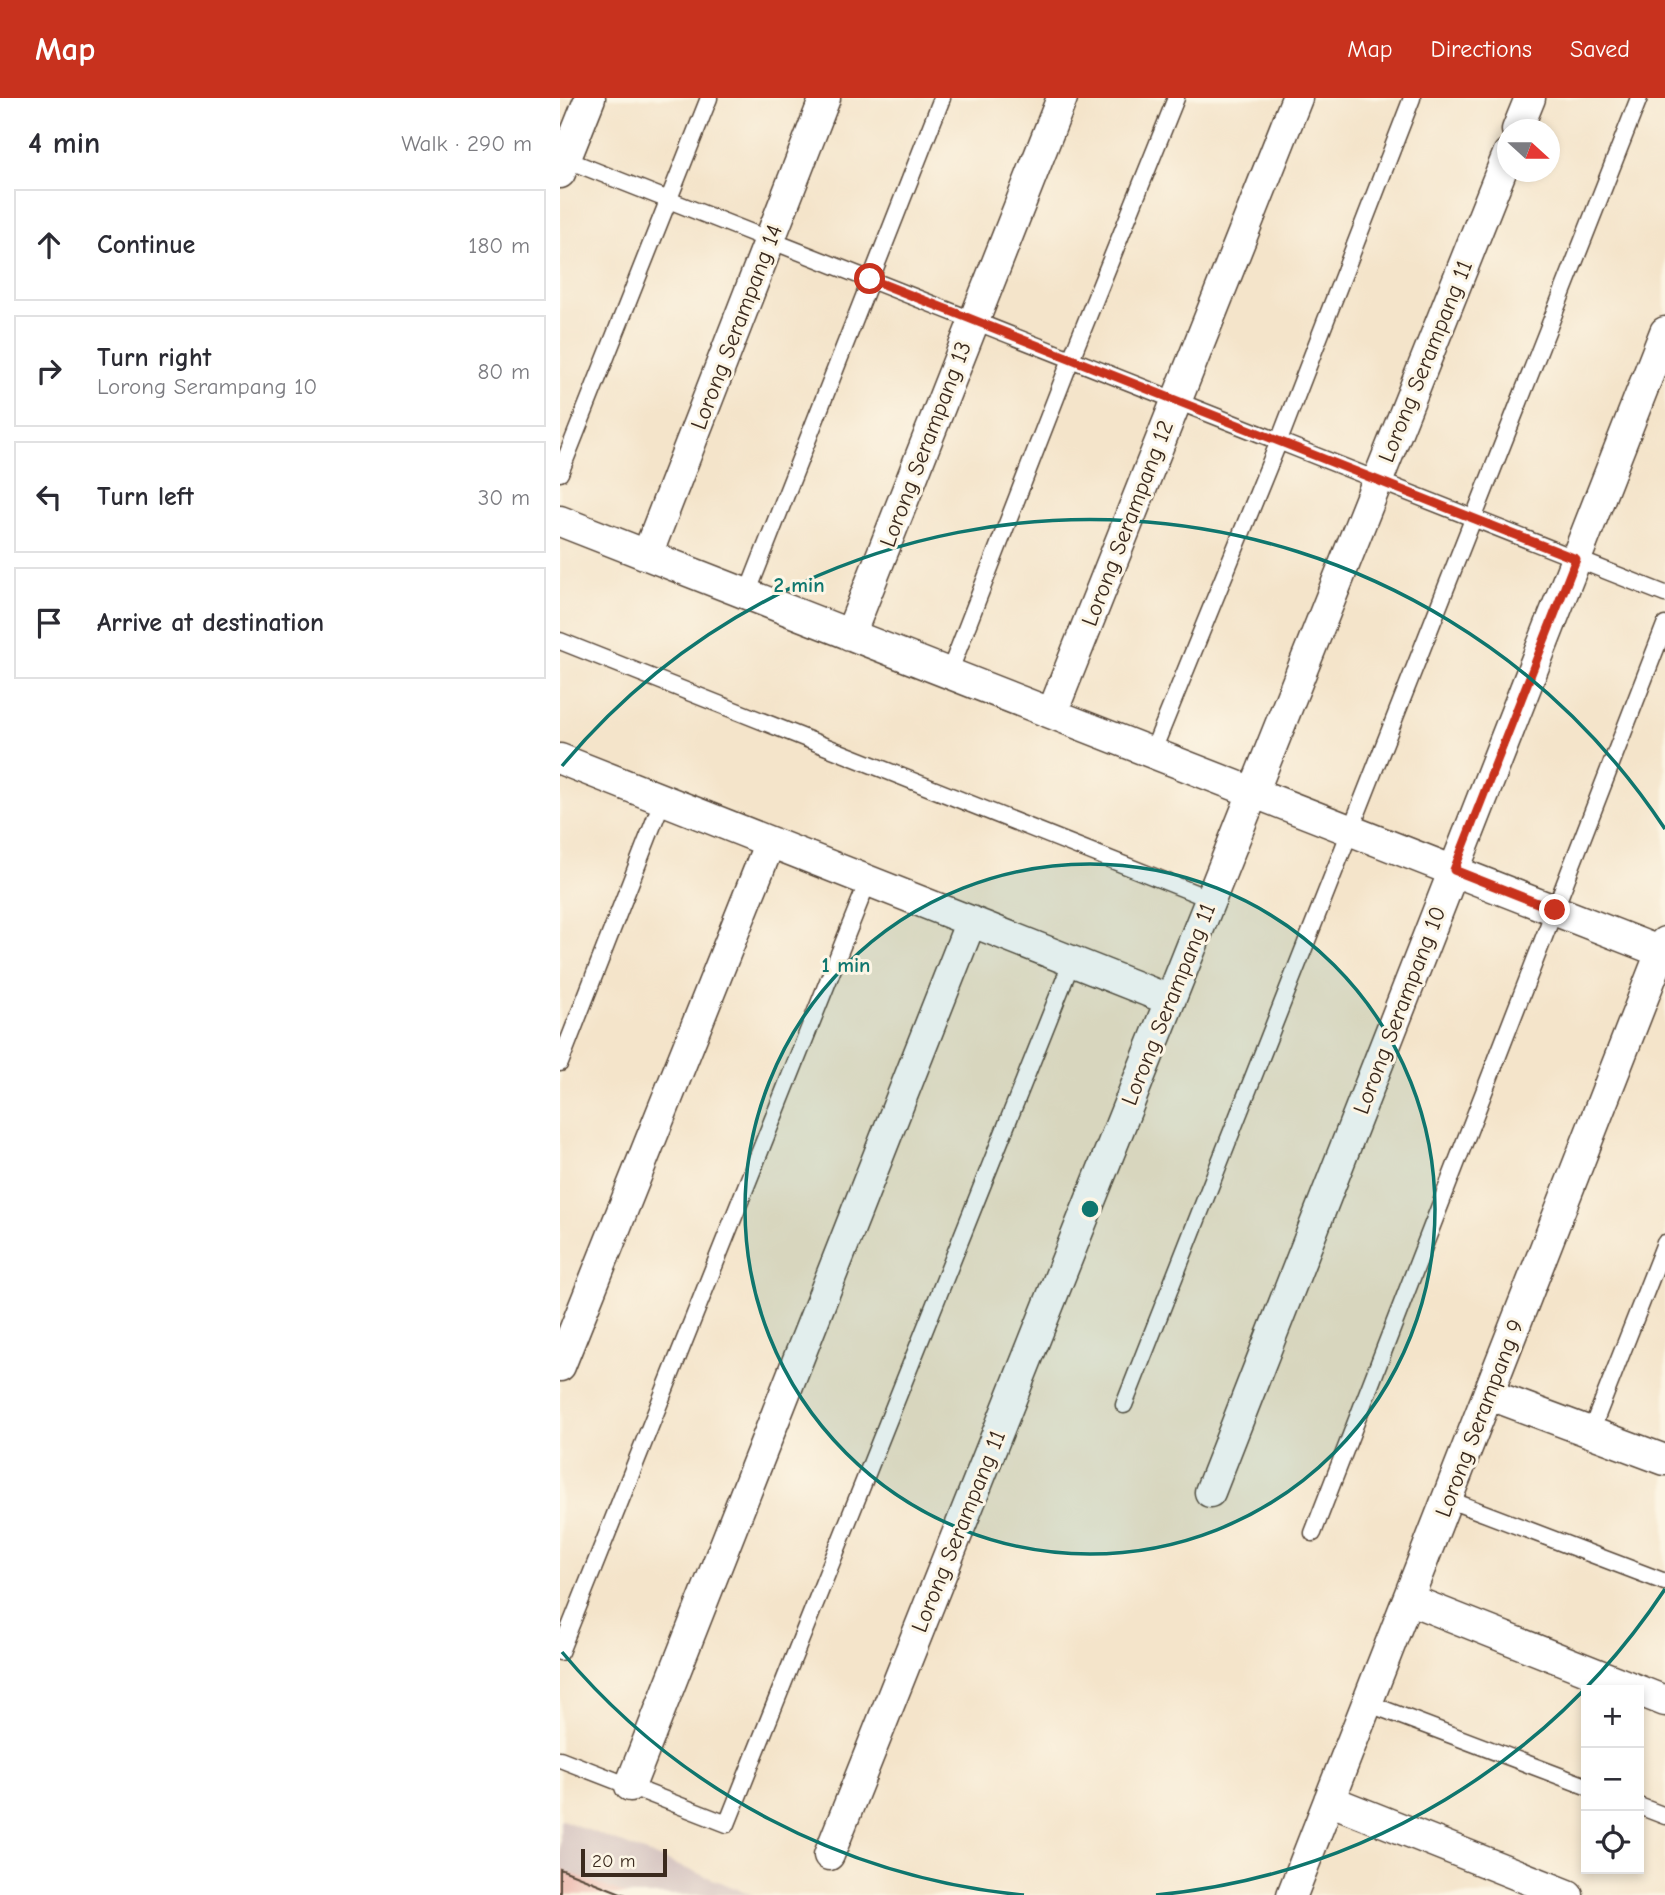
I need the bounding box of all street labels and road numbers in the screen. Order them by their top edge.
street label: Lorong Serampang 14 [685,221,788,434]
street label: Lorong Serampang 11 [1373,256,1478,466]
street label: Lorong Serampang 13 [874,338,977,551]
street label: Lorong Serampang 12 [1076,416,1179,630]
street label: Lorong Serampang 11 [1116,899,1221,1109]
street label: Lorong Serampang 10 [1347,902,1452,1118]
street label: Lorong Serampang 9 [1429,1316,1530,1521]
street label: Lorong Serampang 11 [906,1426,1011,1636]

